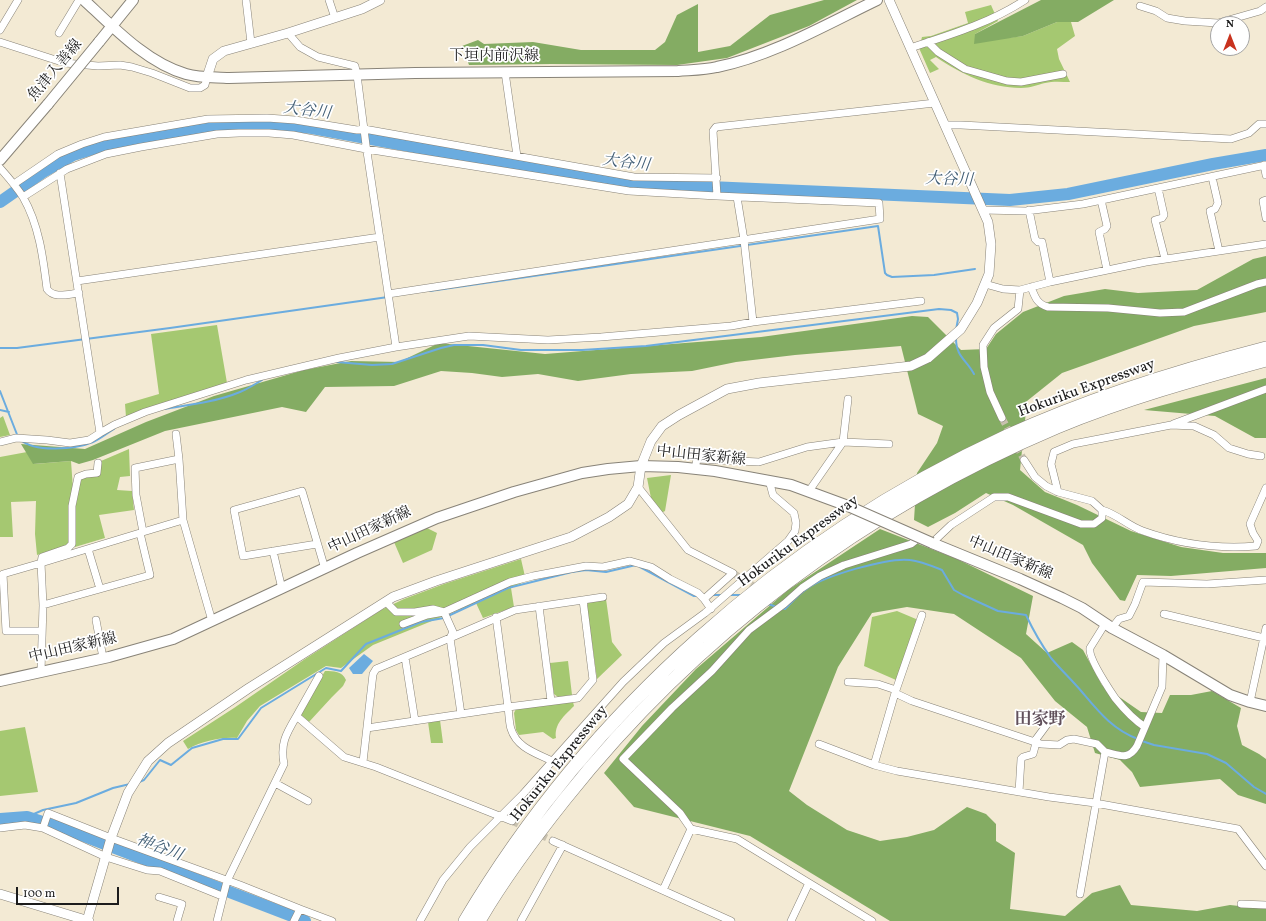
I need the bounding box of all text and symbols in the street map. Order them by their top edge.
north arrow [1210,16,1250,56]
text: N [1226,17,1234,32]
street label: 魚津入善線 [25,36,87,106]
street label: 下垣内前沢線 [449,48,539,66]
water label: 大谷川 [282,100,332,124]
water label: 大谷川 [601,152,651,176]
water label: 大谷川 [925,171,973,191]
street label: Hokuriku Expressway [1016,356,1158,422]
street label: 中山田家新線 [655,443,747,471]
street label: Hokuriku Expressway [735,492,863,592]
street label: 中山田家新線 [325,504,415,558]
street label: 中山田家新線 [965,533,1055,585]
street label: 中山田家新線 [27,630,119,668]
street label: Hokuriku Expressway [508,702,612,826]
district label: 田家野 [1015,711,1065,731]
water label: 神谷川 [133,831,185,867]
scale bar [18,879,121,905]
text: 100 m [23,886,55,902]

